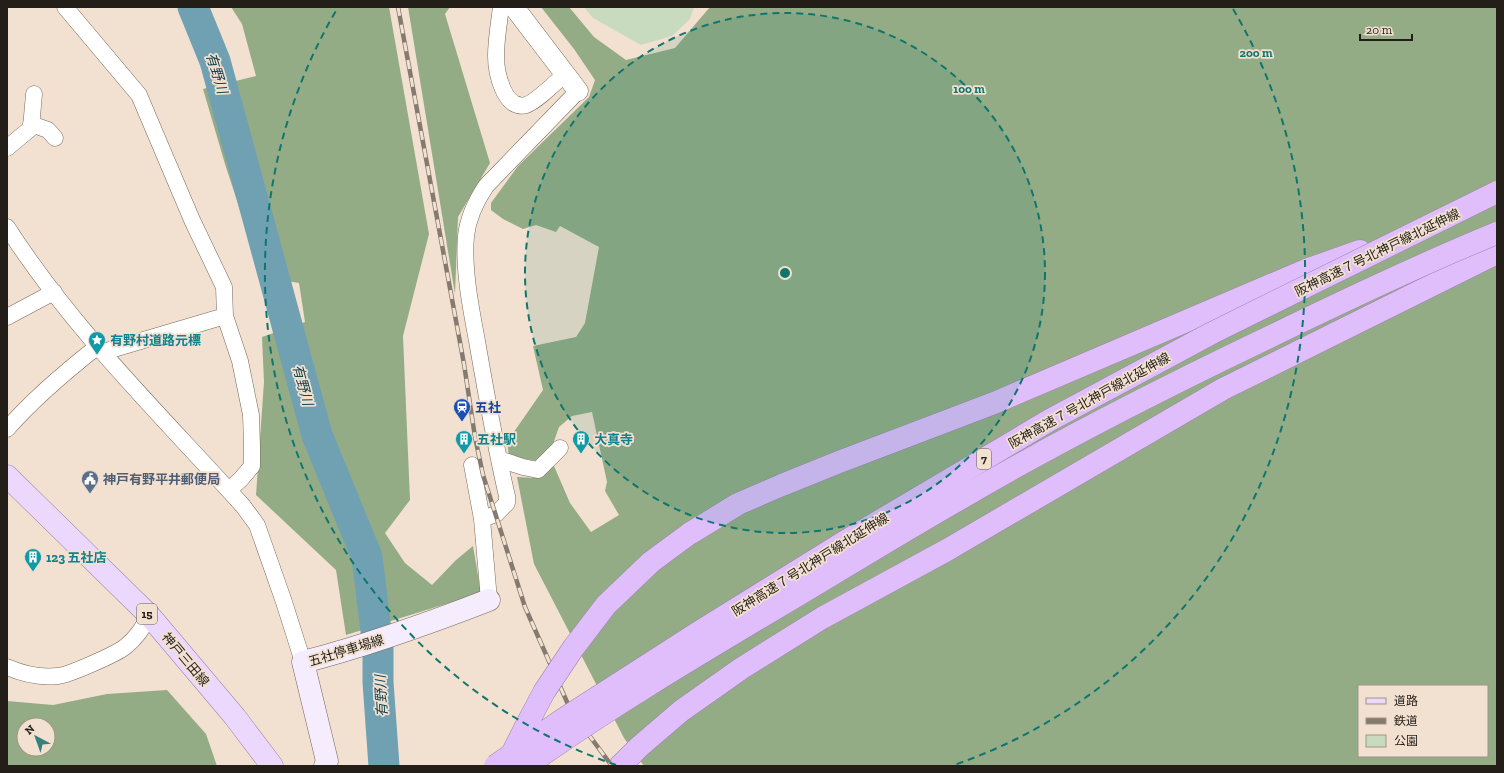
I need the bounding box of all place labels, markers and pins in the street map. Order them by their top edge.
centre of rings [778,266,792,280]
place icon: 有野村道路元標 [87,330,107,355]
place label: 有野村道路元標 [110,333,201,348]
station icon: 五社 [452,397,472,422]
place label: 五社 [475,400,501,415]
building icon: 五社駅 [454,429,474,454]
building icon: 大真寺 [571,429,591,454]
place label: 五社駅 [477,432,516,447]
place label: 大真寺 [594,432,633,447]
public building icon: 神戸有野平井郵便局 [80,469,100,494]
place label: 神戸有野平井郵便局 [103,472,220,487]
building icon: 123 五社店 [23,547,43,572]
place label: 123 五社店 [46,550,107,565]

